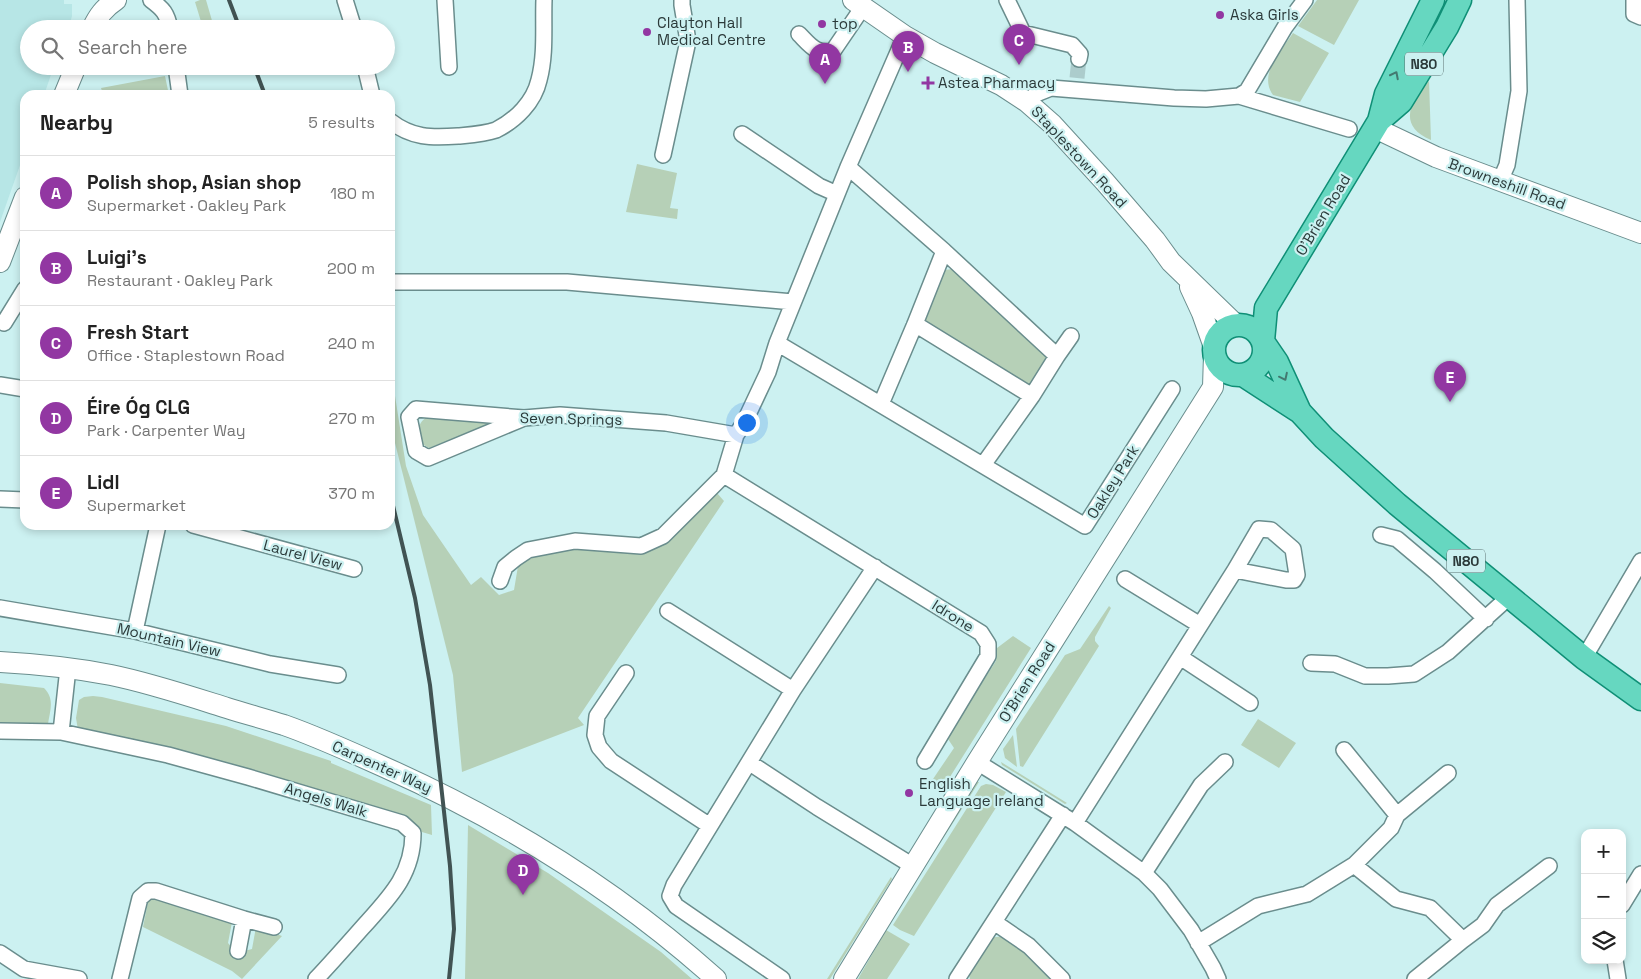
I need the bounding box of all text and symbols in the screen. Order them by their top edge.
place label: Aska Girls [1230,5,1299,24]
marker: Aska Girls [1214,9,1226,21]
place label: Clayton Hall Medical Centre [657,13,766,49]
place label: top [832,14,858,33]
marker: top [816,18,828,30]
search box [20,20,395,75]
pin: C [1003,24,1035,65]
marker: Clayton Hall Medical Centre [641,26,653,38]
pin: B [892,31,924,72]
icon: search [38,34,66,62]
text: Search here [78,35,188,60]
pin: A [809,43,841,84]
road number: N80 [1405,52,1443,76]
one-way arrow [1389,71,1399,80]
place label: Astea Pharmacy [938,73,1055,92]
marker: Astea Pharmacy [922,77,934,89]
street label: Staplestown Road [1027,102,1131,212]
text: Nearby [40,109,113,136]
text: 5 results [308,112,375,133]
street label: Browneshill Road [1446,154,1568,214]
text: Polish shop, Asian shop [87,170,301,195]
street label: O'Brien Road [1291,171,1354,259]
text: A [51,183,61,204]
text: 180 m [330,183,375,204]
text: Supermarket · Oakley Park [87,195,286,216]
text: Luigi's [87,245,147,270]
text: B [51,258,61,279]
text: 200 m [327,258,375,279]
text: Restaurant · Oakley Park [87,270,273,291]
text: Fresh Start [87,320,189,345]
text: C [51,333,61,354]
text: 240 m [328,333,375,354]
text: Office · Staplestown Road [87,345,285,366]
pin: E [1434,361,1466,402]
one-way arrow [1278,372,1288,381]
text: Éire Óg CLG [87,395,190,420]
text: D [51,408,61,429]
text: 270 m [328,408,375,429]
street label: Seven Springs [520,408,622,429]
your location [734,410,760,436]
text: Park · Carpenter Way [87,420,246,441]
street label: Oakley Park [1082,441,1143,522]
text: Lidl [87,470,120,495]
text: E [52,483,60,504]
text: 370 m [328,483,375,504]
text: Supermarket [87,495,186,516]
street label: Laurel View [261,535,345,574]
road number: N80 [1447,550,1485,572]
street label: Idrone [929,595,978,636]
street label: Mountain View [115,618,223,661]
street label: O'Brien Road [994,638,1059,726]
street label: Carpenter Way [329,736,435,797]
place label: English Language Ireland [919,774,1044,810]
street label: Angels Walk [282,778,370,821]
marker: English Language Ireland [903,787,915,799]
map controls [1581,829,1626,964]
button: + [1581,829,1626,874]
pin: D [507,854,539,895]
button: − [1581,874,1626,919]
button: layers [1581,919,1626,964]

